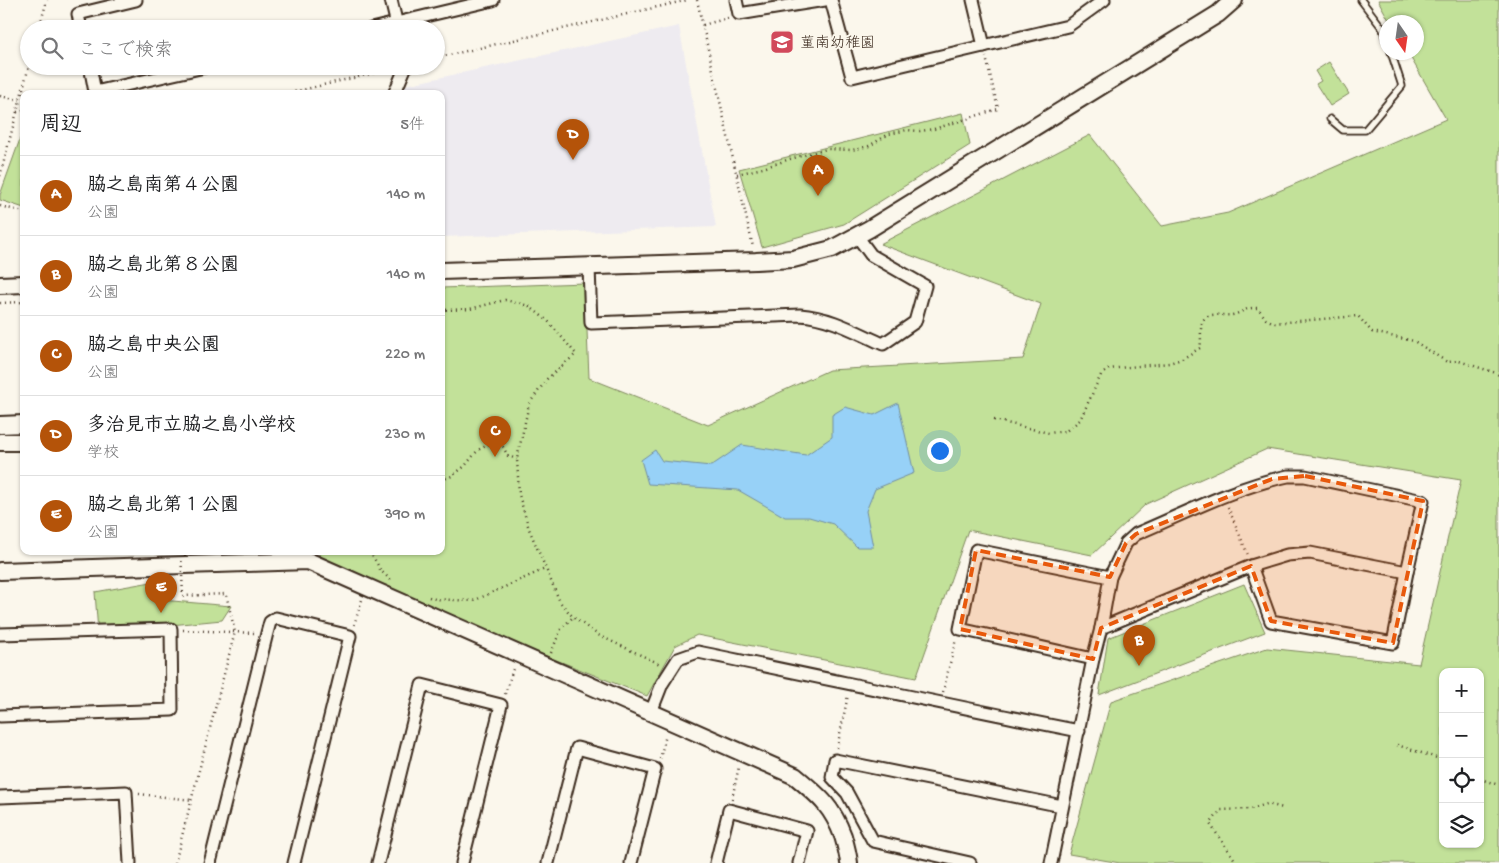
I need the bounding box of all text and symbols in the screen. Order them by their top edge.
north arrow [1379,15,1424,60]
search box [20,20,445,75]
school or university icon: 菫南幼稚園 [769,29,795,55]
icon: search [38,34,66,62]
place label: 菫南幼稚園 [800,34,875,53]
text: ここで検索 [78,40,173,63]
text: 周辺 [40,114,82,139]
text: 5件 [401,117,425,136]
pin: D [557,119,589,160]
pin: A [802,155,834,196]
text: 脇之島南第４公園 [87,175,239,198]
text: A [51,186,61,205]
text: 140 m [387,186,425,205]
text: 公園 [87,205,119,224]
text: 脇之島北第８公園 [87,255,239,278]
text: B [52,266,60,285]
text: 140 m [387,266,425,285]
text: 公園 [87,285,119,304]
text: 脇之島中央公園 [87,335,220,358]
text: C [52,346,60,365]
text: 220 m [385,346,425,365]
text: 公園 [87,365,119,384]
text: 多治見市立脇之島小学校 [87,415,296,438]
pin: C [479,416,511,457]
text: D [51,426,61,445]
text: 230 m [385,426,425,445]
your location [927,438,953,464]
text: 学校 [87,445,119,464]
text: 脇之島北第１公園 [87,495,239,518]
text: E [51,506,61,525]
text: 390 m [384,506,425,525]
text: 公園 [87,525,119,544]
pin: E [145,572,177,613]
pin: B [1123,625,1155,666]
map controls [1439,668,1484,848]
button: + [1439,668,1484,713]
button: − [1439,713,1484,758]
button: locate [1439,758,1484,803]
button: layers [1439,803,1484,848]

